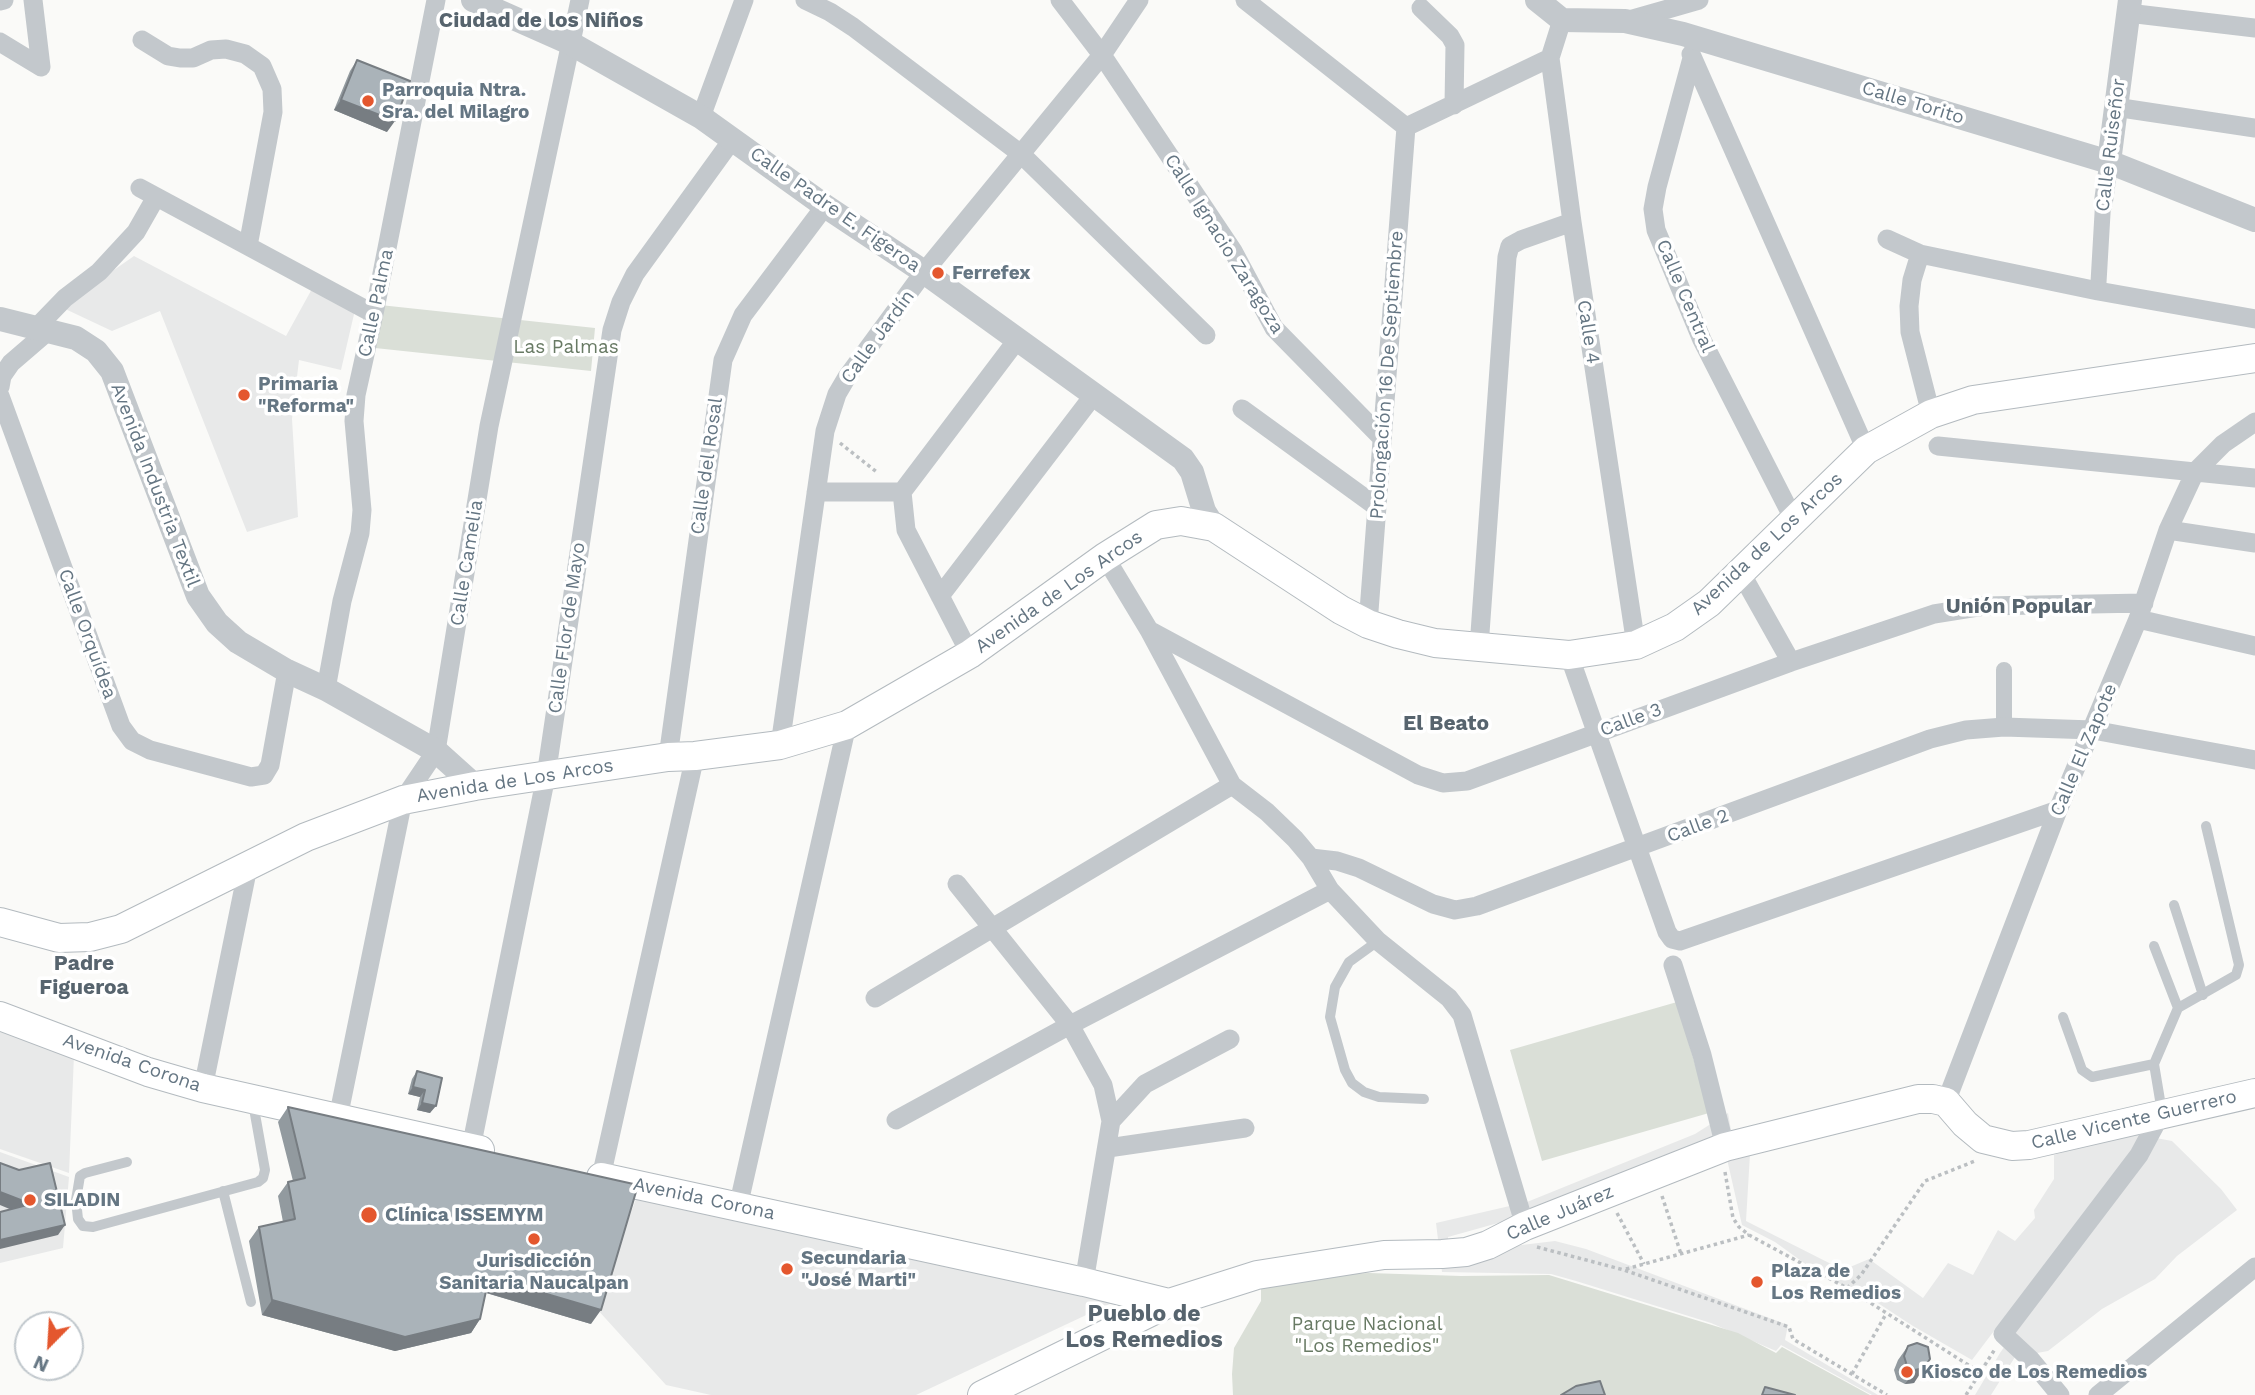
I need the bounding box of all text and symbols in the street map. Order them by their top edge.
district label: Ciudad de los Niños [439,8,643,34]
street label: Calle Torito [1859,77,1967,129]
street label: Calle Ruiseñor [2092,77,2130,213]
place label: Parroquia Ntra. Sra. del Milagro [382,79,529,123]
marker: Parroquia Ntra. Sra. del Milagro [360,93,376,109]
street label: Calle Padre E. Figeroa [745,142,925,278]
street label: Calle Ignacio Zaragoza [1159,150,1289,338]
street label: Prolongación 16 De Septiembre [1366,230,1408,520]
street label: Calle Central [1651,236,1719,356]
street label: Calle Palma [353,247,399,359]
place label: Ferrefex [952,262,1030,284]
marker: Ferrefex [930,265,946,281]
street label: Calle Jardín [836,286,920,388]
street label: Calle 4 [1572,298,1604,366]
park label: Las Palmas [513,336,619,358]
place label: Primaria "Reforma" [258,373,354,417]
street label: Avenida Industria Textil [106,380,204,590]
marker: Primaria "Reforma" [236,387,252,403]
street label: Calle del Rosal [686,396,728,536]
street label: Avenida de Los Arcos [1686,468,1848,620]
street label: Calle Camelia [446,498,488,628]
street label: Avenida de Los Arcos [971,526,1147,658]
street label: Calle Flor de Mayo [544,541,590,715]
street label: Calle Orquídea [53,566,121,702]
district label: Unión Popular [1946,594,2092,620]
street label: Calle El Zapote [2046,680,2122,820]
street label: Calle 3 [1597,698,1665,742]
district label: El Beato [1403,711,1489,737]
street label: Avenida de Los Arcos [415,754,615,808]
street label: Calle 2 [1664,804,1732,848]
district label: Padre Figueroa [39,951,129,1001]
street label: Avenida Corona [60,1029,204,1097]
street label: Calle Vicente Guerrero [2029,1085,2239,1155]
street label: Avenida Corona [631,1173,777,1225]
street label: Calle Juárez [1503,1180,1617,1246]
place label: SILADIN [44,1189,120,1211]
marker: SILADIN [22,1192,38,1208]
place label: Clínica ISSEMYM [385,1204,544,1226]
marker: Clínica ISSEMYM [359,1205,379,1225]
marker: Jurisdicción Sanitaria Naucalpan [526,1231,542,1247]
place label: Secundaria "José Marti" [801,1247,916,1291]
place label: Jurisdicción Sanitaria Naucalpan [439,1250,629,1294]
place label: Plaza de Los Remedios [1771,1260,1901,1304]
marker: Secundaria "José Marti" [779,1261,795,1277]
marker: Plaza de Los Remedios [1749,1274,1765,1290]
district label: Pueblo de Los Remedios [1065,1300,1223,1354]
north arrow [14,1311,84,1381]
park label: Parque Nacional "Los Remedios" [1292,1313,1442,1357]
text: N [30,1350,52,1377]
place label: Kiosco de Los Remedios [1921,1361,2147,1383]
marker: Kiosco de Los Remedios [1899,1364,1915,1380]

